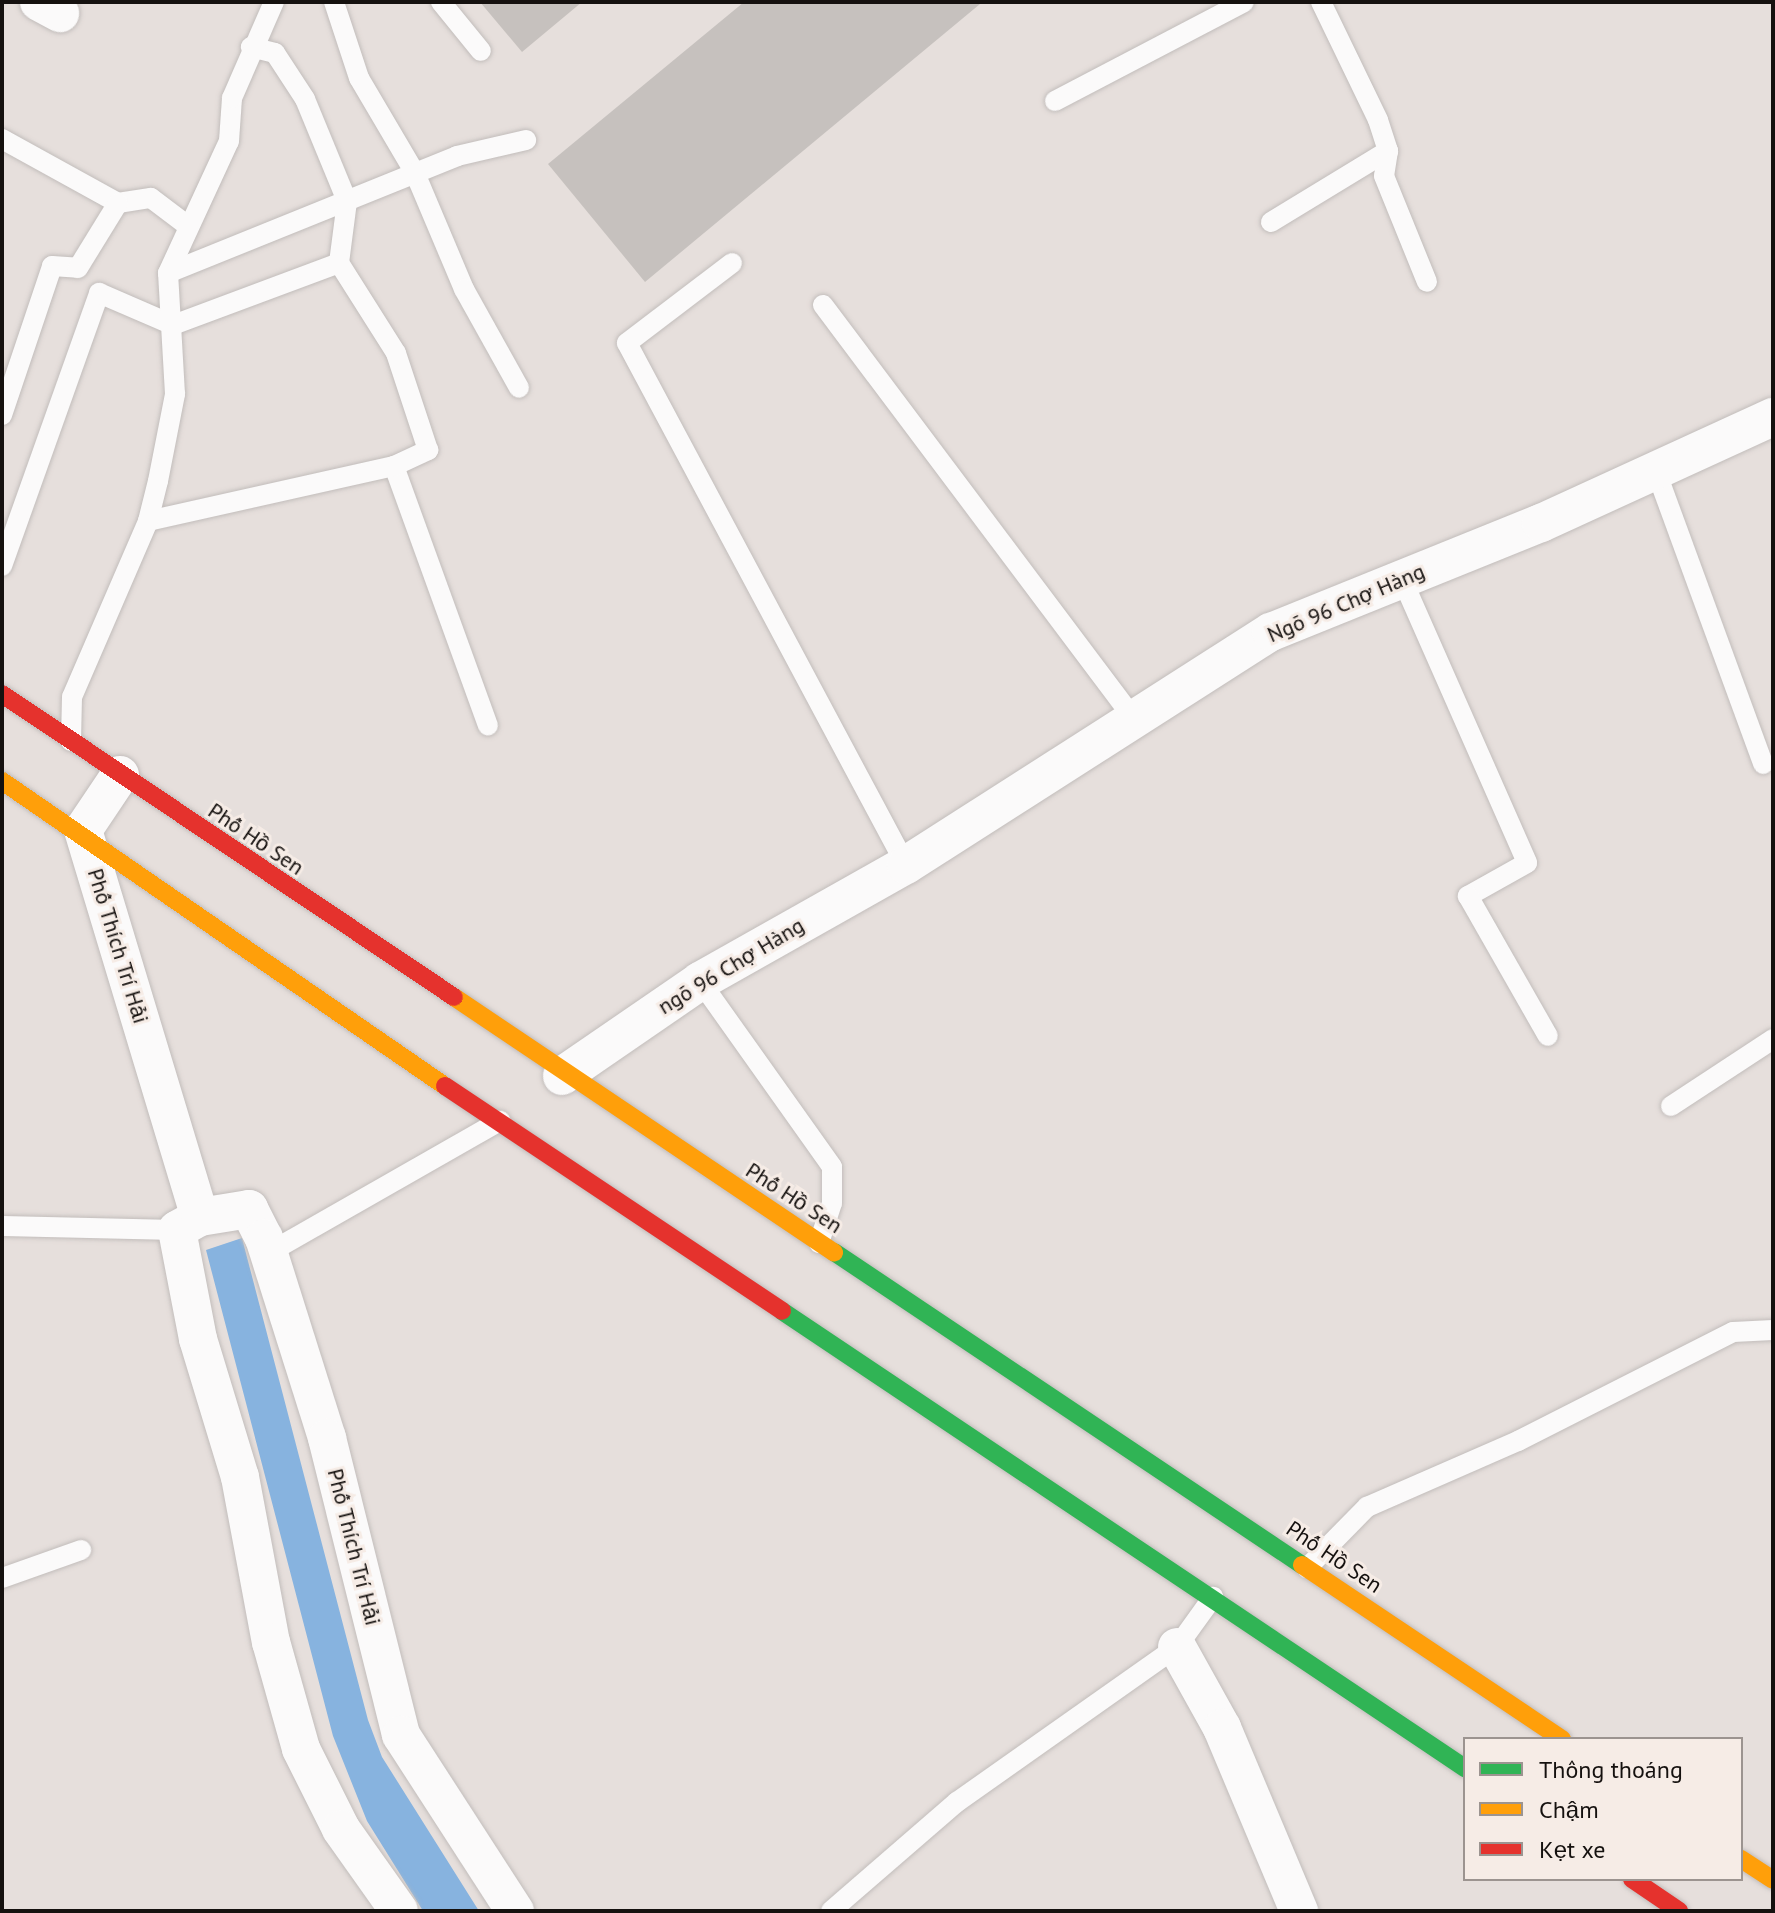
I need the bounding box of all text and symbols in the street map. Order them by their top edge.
street label: Ngõ 96 Chợ Hàng [1263,558,1429,648]
street label: Phố Hồ Sen [203,797,309,881]
street label: Phố Thích Trí Hải [82,865,154,1027]
street label: ngõ 96 Chợ Hàng [653,912,809,1020]
street label: Phố Hồ Sen [741,1157,847,1239]
street label: Phố Thích Trí Hải [322,1465,386,1629]
street label: Phố Hồ Sen [1281,1515,1387,1599]
legend [1463,1737,1743,1881]
text: Thông thoáng [1539,1754,1683,1785]
text: Chậm [1539,1794,1599,1825]
text: Kẹt xe [1539,1834,1606,1865]

